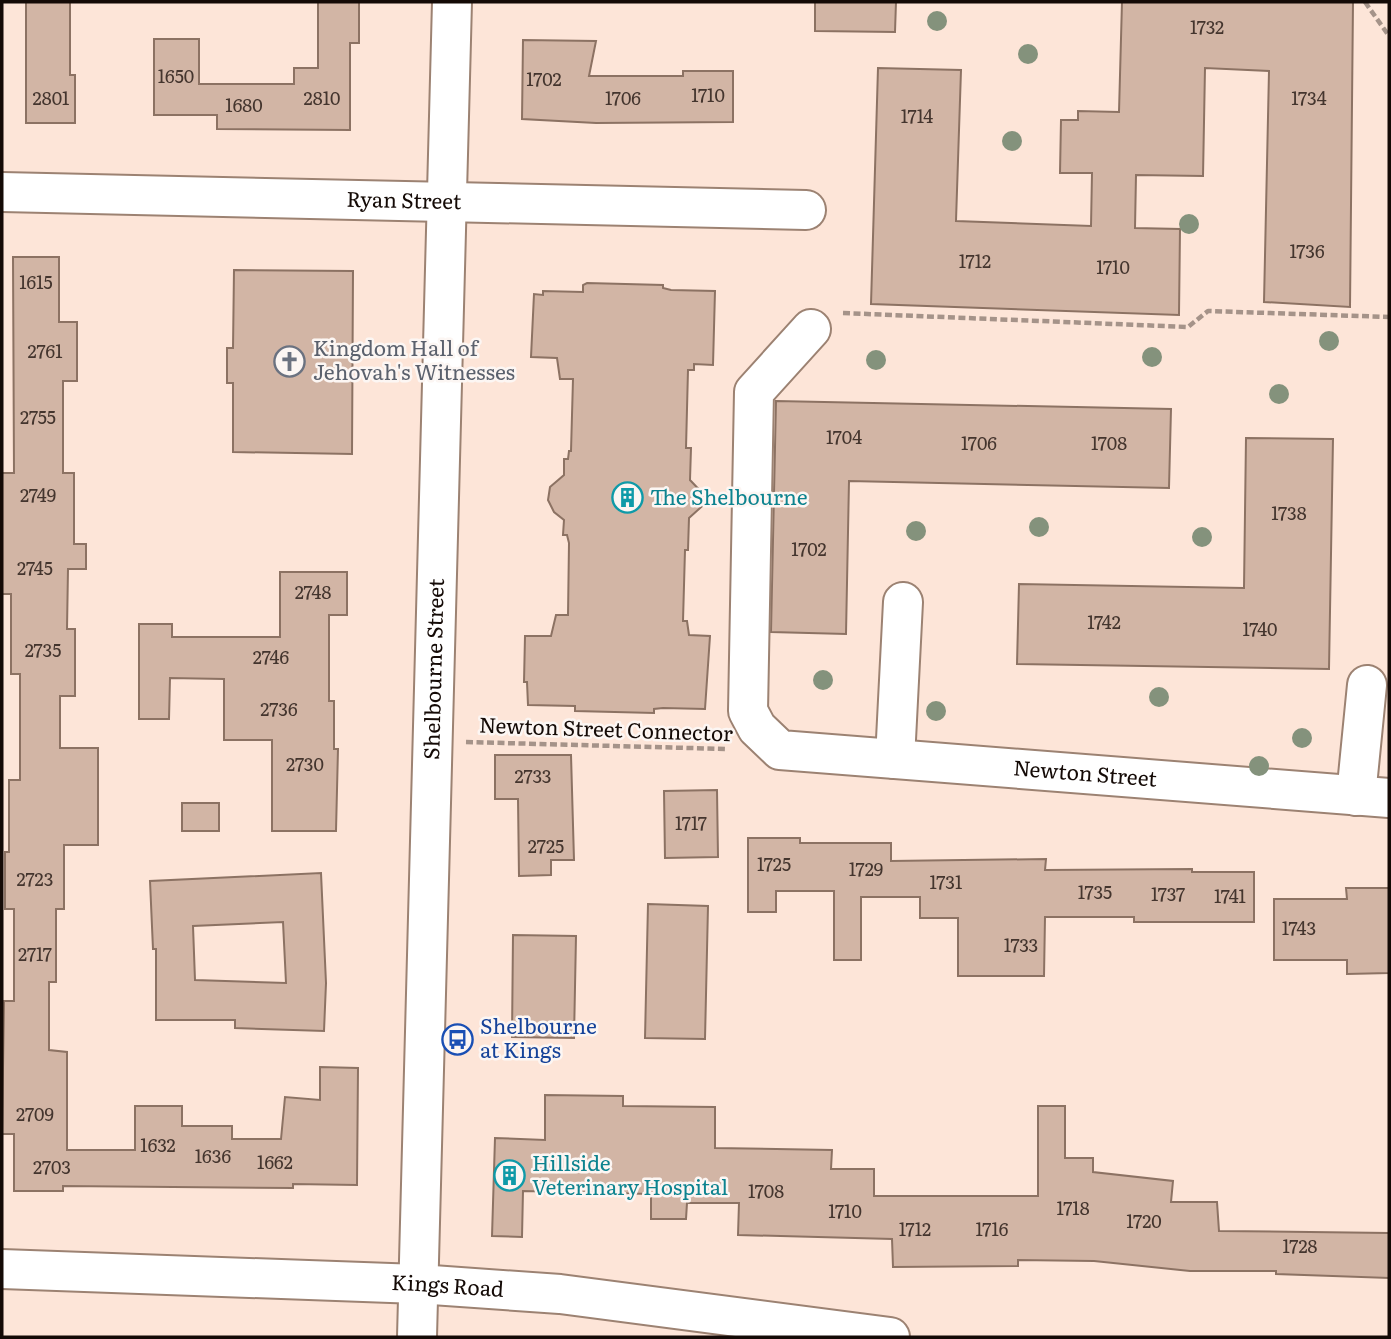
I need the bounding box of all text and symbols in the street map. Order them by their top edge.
house number: 1732 [1190,13,1224,40]
house number: 1650 [158,62,194,89]
house number: 1702 [526,65,562,92]
house number: 1710 [691,81,725,108]
house number: 2801 [33,84,69,111]
house number: 2810 [304,84,340,111]
house number: 1706 [605,84,641,111]
house number: 1734 [1291,84,1327,111]
house number: 1680 [225,91,263,118]
house number: 1714 [901,102,933,129]
street label: Ryan Street [346,182,462,215]
house number: 1736 [1289,237,1325,264]
house number: 1712 [959,247,991,274]
house number: 1710 [1096,253,1130,280]
house number: 1615 [19,268,53,295]
place label: Kingdom Hall of Jehovah's Witnesses [313,331,515,386]
house number: 2761 [27,337,63,364]
church icon: Kingdom Hall of Jehovah's Witnesses [273,344,307,378]
house number: 2755 [20,403,56,430]
house number: 1704 [826,423,862,450]
house number: 1706 [961,429,997,456]
house number: 1708 [1091,429,1127,456]
place label: The Shelbourne [650,480,808,511]
house number: 2749 [20,481,56,508]
building icon: The Shelbourne [610,481,644,515]
house number: 1738 [1271,499,1307,526]
house number: 1702 [791,535,827,562]
house number: 2745 [17,554,53,581]
house number: 2748 [295,578,331,605]
street label: Shelbourne Street [414,578,450,760]
house number: 1742 [1087,608,1121,635]
house number: 1740 [1243,615,1277,642]
house number: 2735 [25,636,61,663]
house number: 2746 [253,643,290,670]
house number: 2736 [260,695,298,722]
street label: Newton Street Connector [479,708,734,747]
house number: 2730 [286,750,324,777]
street label: Newton Street [1012,750,1159,793]
house number: 2733 [515,762,551,789]
house number: 1717 [675,809,707,836]
house number: 2725 [528,832,564,859]
house number: 1725 [757,850,791,877]
house number: 1729 [849,855,883,882]
house number: 2723 [17,865,53,892]
house number: 1731 [930,868,962,895]
house number: 1735 [1078,878,1112,905]
house number: 1737 [1151,880,1185,907]
house number: 1741 [1214,882,1246,909]
house number: 1743 [1282,914,1316,941]
house number: 1733 [1004,931,1038,958]
house number: 2717 [18,940,52,967]
place label: Shelbourne at Kings [480,1009,597,1064]
bus stop icon: Shelbourne at Kings [440,1022,474,1056]
house number: 2709 [16,1100,54,1127]
house number: 1632 [140,1131,176,1158]
house number: 1636 [195,1142,232,1169]
place label: Hillside Veterinary Hospital [532,1146,728,1201]
house number: 1662 [257,1148,293,1175]
house number: 2703 [33,1153,71,1180]
building icon: Hillside Veterinary Hospital [492,1159,526,1193]
house number: 1708 [748,1177,784,1204]
house number: 1718 [1056,1194,1090,1221]
house number: 1710 [828,1197,862,1224]
house number: 1720 [1126,1207,1162,1234]
house number: 1712 [899,1215,931,1242]
house number: 1716 [976,1215,1009,1242]
house number: 1728 [1283,1232,1318,1259]
street label: Kings Road [391,1265,505,1303]

